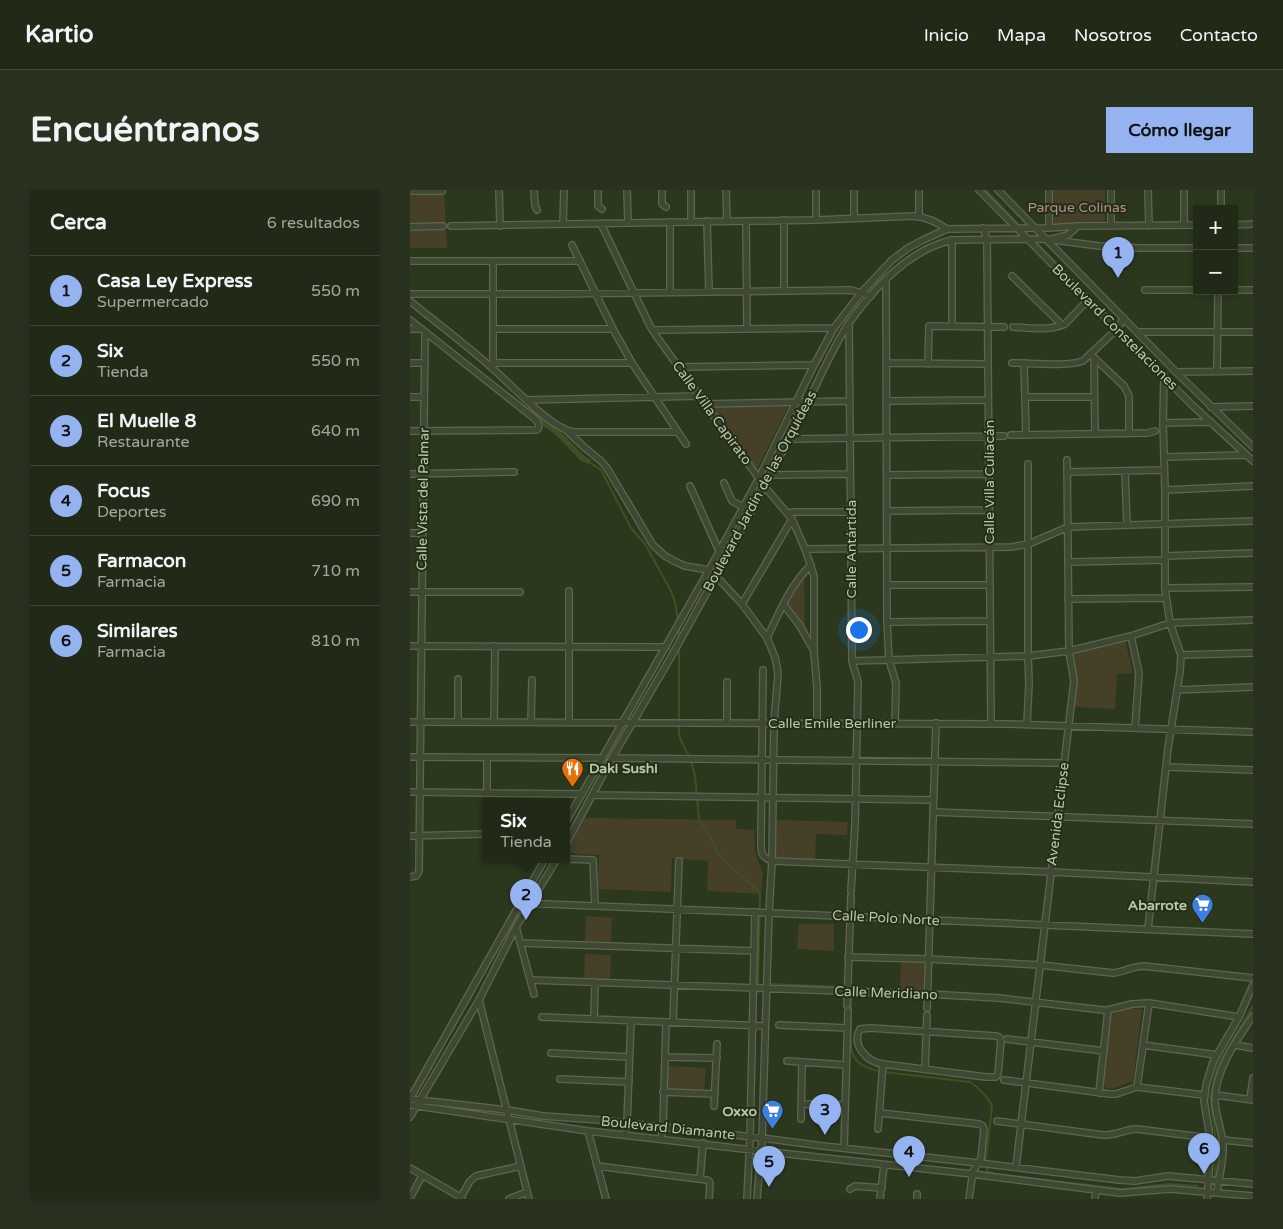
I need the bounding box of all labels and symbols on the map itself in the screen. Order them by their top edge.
park label: Parque Colinas [1027,199,1127,216]
pin: 1 [1102,237,1134,278]
street label: Boulevard Constelaciones [1048,260,1182,394]
street label: Calle Villa Capirato [669,358,755,468]
street label: Boulevard Jardín de las Orquídeas [700,387,821,595]
street label: Calle Villa Culiacán [981,420,998,544]
street label: Calle Vista del Palmar [413,427,433,571]
street label: Calle Antártida [843,500,860,598]
your location [846,617,872,643]
street label: Calle Emile Berliner [768,715,897,732]
restaurant icon: Daki Sushi [561,756,585,787]
place label: Daki Sushi [589,760,658,777]
street label: Avenida Eclipse [1043,761,1073,867]
pin: 2 [510,879,542,920]
supermarket icon: Abarrote [1191,893,1215,924]
place label: Abarrote [1128,897,1187,914]
street label: Calle Polo Norte [832,907,940,929]
street label: Calle Meridiano [834,983,938,1003]
pin: 3 [809,1094,841,1135]
supermarket icon: Oxxo [761,1099,785,1130]
place label: Oxxo [722,1103,757,1120]
street label: Boulevard Diamante [600,1112,736,1144]
pin: 6 [1188,1133,1220,1174]
pin: 4 [893,1136,925,1177]
pin: 5 [753,1146,785,1187]

